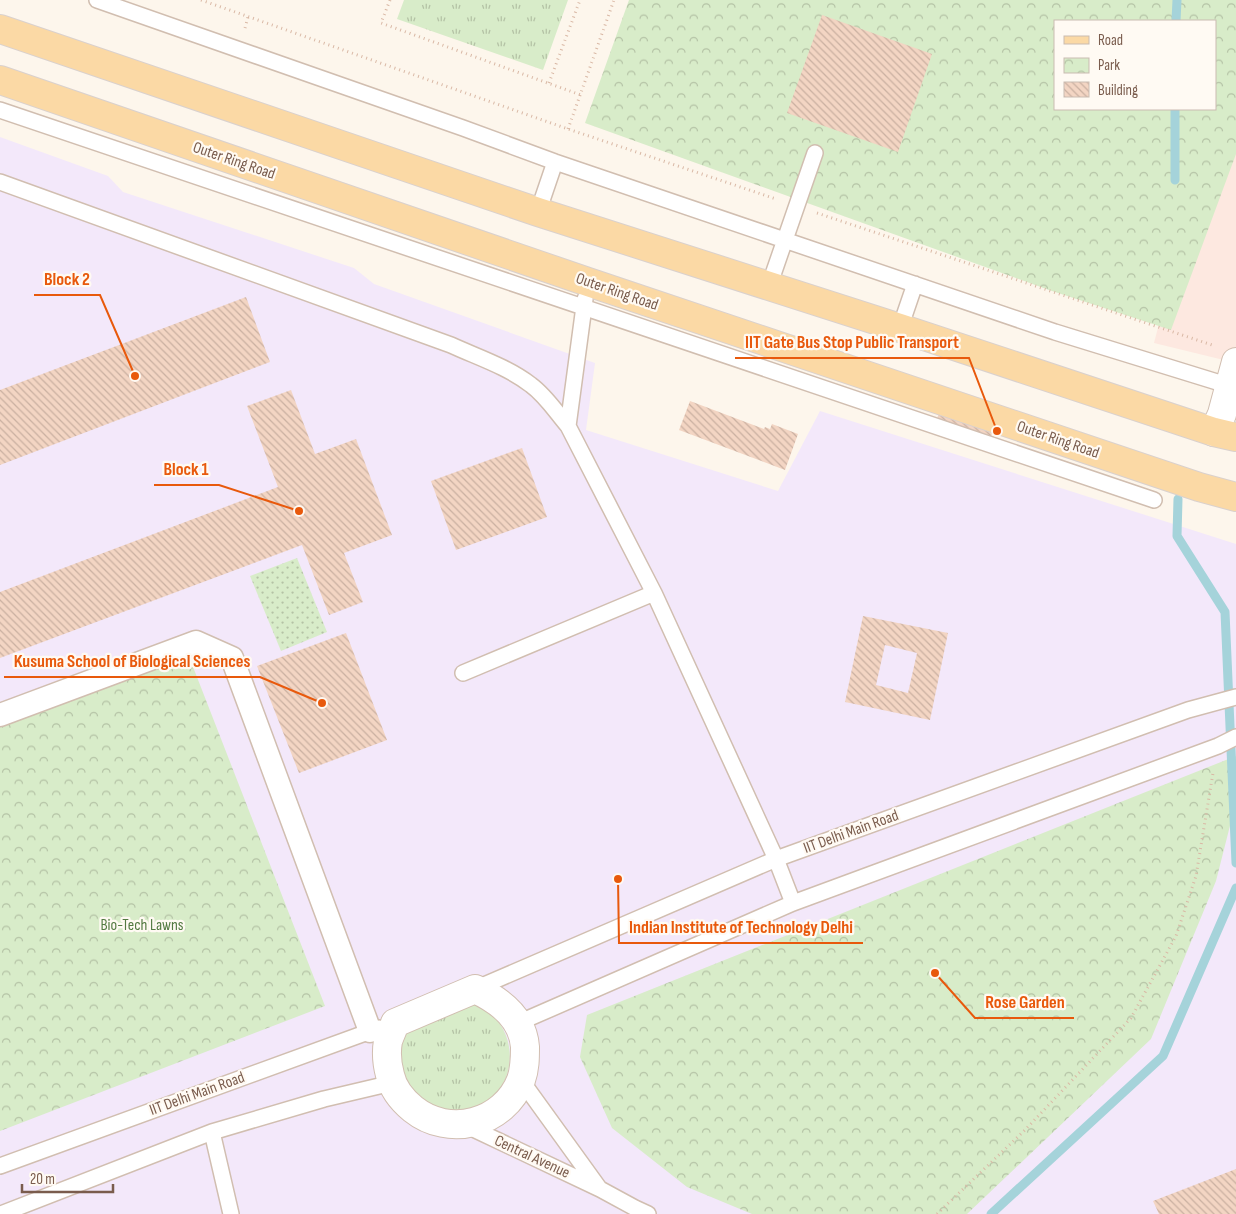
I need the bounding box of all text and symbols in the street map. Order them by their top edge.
legend [1054,20,1216,110]
text: Road [1098,31,1123,50]
text: Park [1098,56,1120,75]
text: Building [1098,81,1138,100]
street label: Outer Ring Road [190,138,278,184]
callout: Block 2 [34,262,100,295]
text: Block 2 [44,269,90,290]
street label: Outer Ring Road [573,269,661,315]
callout: IIT Gate Bus Stop Public Transport [735,325,969,358]
text: IIT Gate Bus Stop Public Transport [745,332,959,353]
street label: Outer Ring Road [1014,417,1102,463]
callout: Block 1 [154,452,219,485]
text: Block 1 [163,459,209,480]
callout: Kusuma School of Biological Sciences [4,644,260,677]
text: Kusuma School of Biological Sciences [14,651,250,672]
street label: IIT Delhi Main Road [801,806,901,858]
callout: Indian Institute of Technology Delhi [619,910,863,943]
park label: Bio-Tech Lawns [100,916,184,935]
text: Indian Institute of Technology Delhi [629,917,853,938]
callout: Rose Garden [975,985,1074,1018]
text: Rose Garden [985,992,1065,1013]
street label: IIT Delhi Main Road [147,1068,247,1120]
street label: Central Avenue [491,1131,573,1183]
scale bar [22,1162,114,1194]
text: 20 m [30,1170,55,1189]

